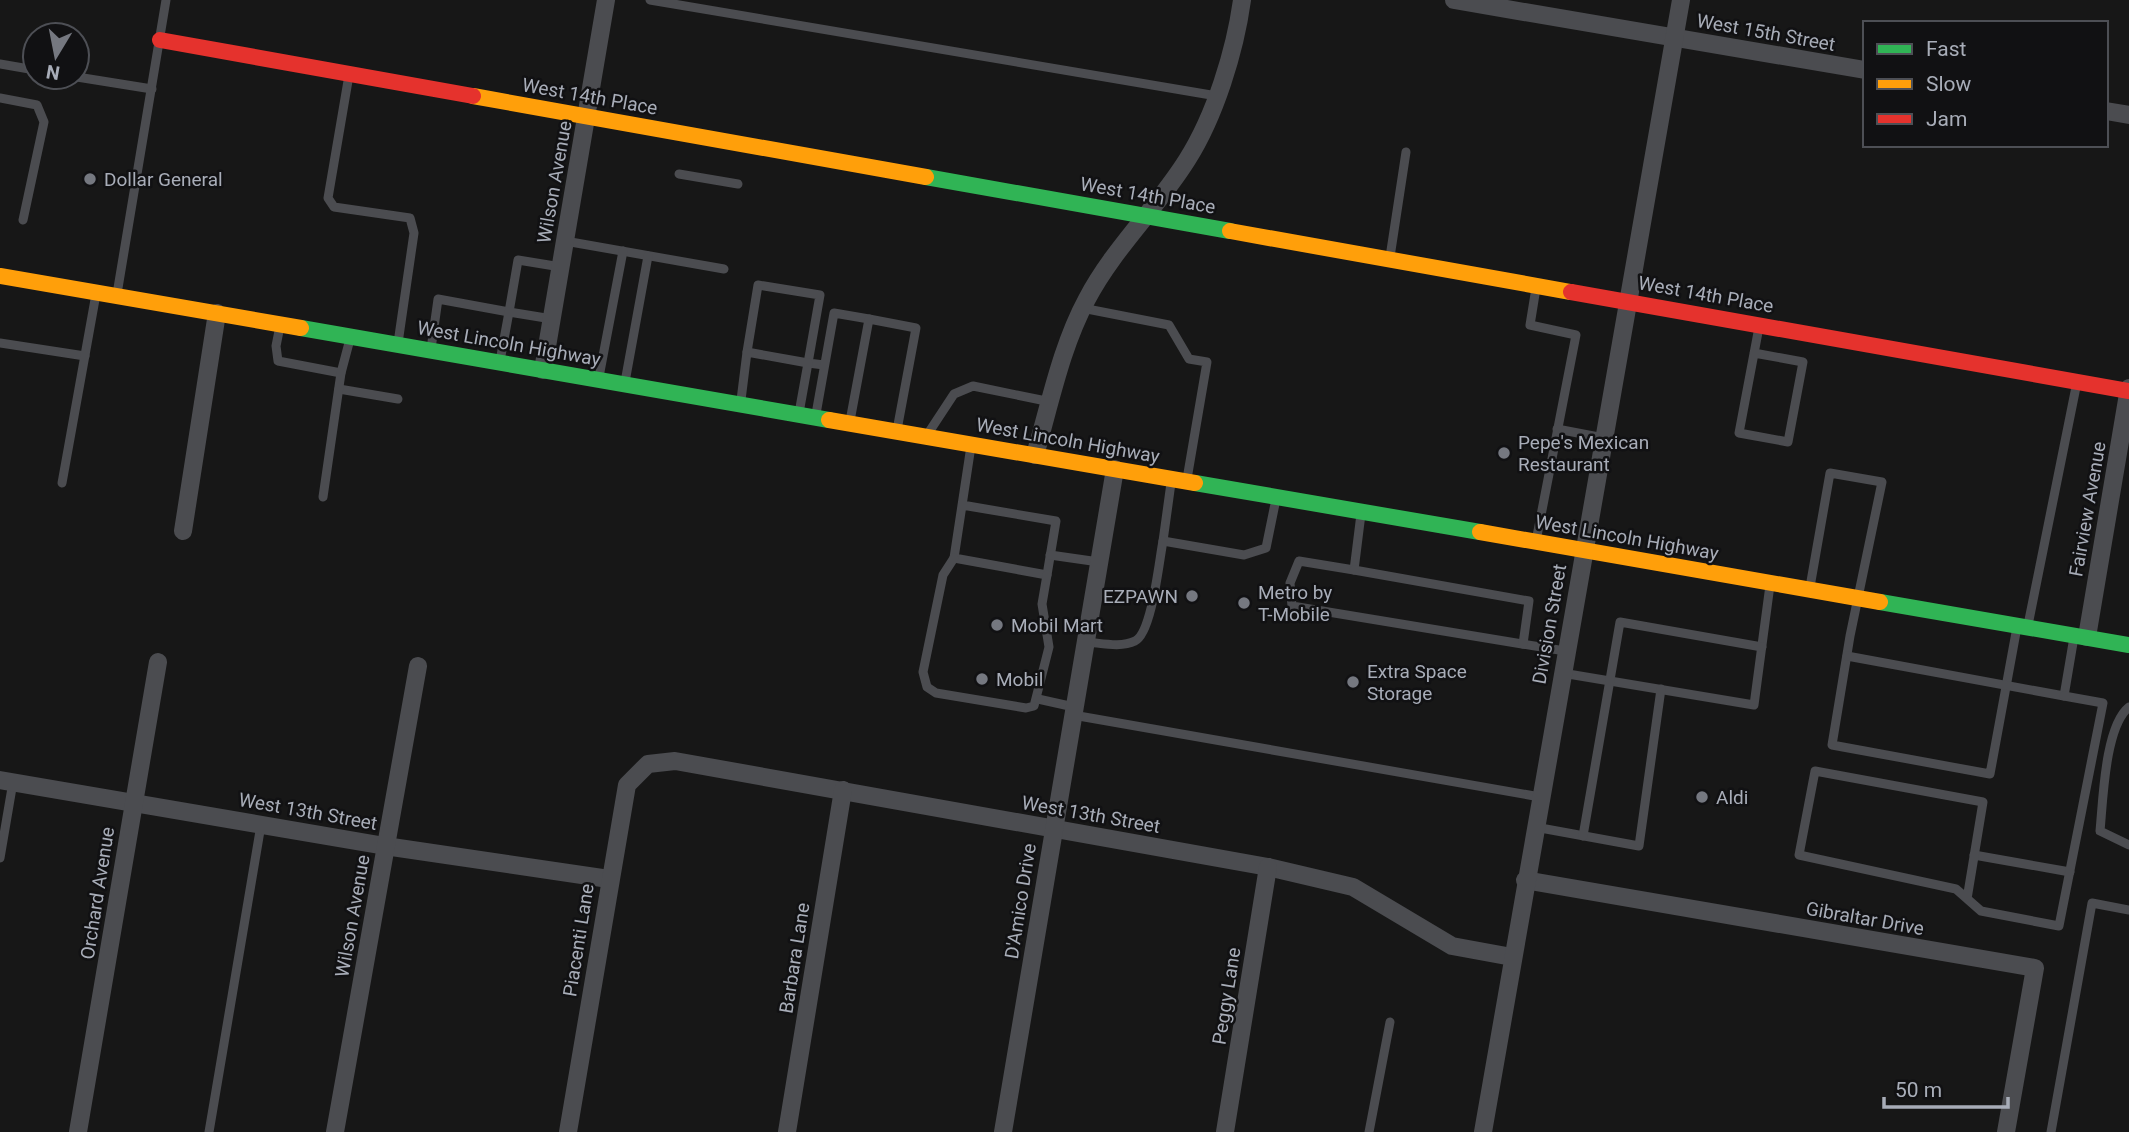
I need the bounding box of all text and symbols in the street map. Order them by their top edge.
street label: West 15th Street [1695,9,1837,56]
north arrow [21,21,91,91]
legend [1863,21,2108,147]
text: Fast [1926,37,1967,61]
text: N [45,60,62,85]
text: Slow [1926,72,1972,96]
street label: West 14th Place [520,73,659,120]
text: Jam [1926,107,1967,131]
street label: Wilson Avenue [532,119,577,245]
place label: Dollar General [104,168,223,191]
marker: Dollar General [82,171,98,187]
street label: West 14th Place [1078,172,1217,219]
street label: West 14th Place [1636,271,1775,318]
street label: West Lincoln Highway [415,316,603,371]
street label: West Lincoln Highway [974,413,1162,468]
place label: Pepe's Mexican Restaurant [1518,431,1649,476]
street label: Fairview Avenue [2064,440,2111,578]
marker: Pepe's Mexican Restaurant [1496,445,1512,461]
street label: West Lincoln Highway [1533,510,1721,565]
street label: Division Street [1528,562,1571,686]
place label: Metro by T-Mobile [1258,581,1332,626]
place label: EZPAWN [1103,585,1178,608]
marker: EZPAWN [1184,588,1200,604]
marker: Metro by T-Mobile [1236,595,1252,611]
place label: Mobil Mart [1011,614,1103,637]
marker: Mobil Mart [989,617,1005,633]
place label: Extra Space Storage [1367,660,1467,705]
place label: Mobil [996,668,1043,691]
marker: Mobil [974,671,990,687]
marker: Extra Space Storage [1345,674,1361,690]
place label: Aldi [1716,786,1748,809]
street label: West 13th Street [237,788,379,835]
marker: Aldi [1694,789,1710,805]
street label: West 13th Street [1020,791,1162,838]
street label: Orchard Avenue [76,825,119,961]
street label: D'Amico Drive [1000,842,1041,960]
street label: Wilson Avenue [330,853,375,979]
street label: Piacenti Lane [558,882,599,998]
street label: Gibraltar Drive [1804,897,1926,940]
street label: Barbara Lane [774,901,815,1015]
street label: Peggy Lane [1207,946,1246,1046]
scale bar [1884,1066,2008,1110]
text: 50 m [1895,1078,1942,1102]

